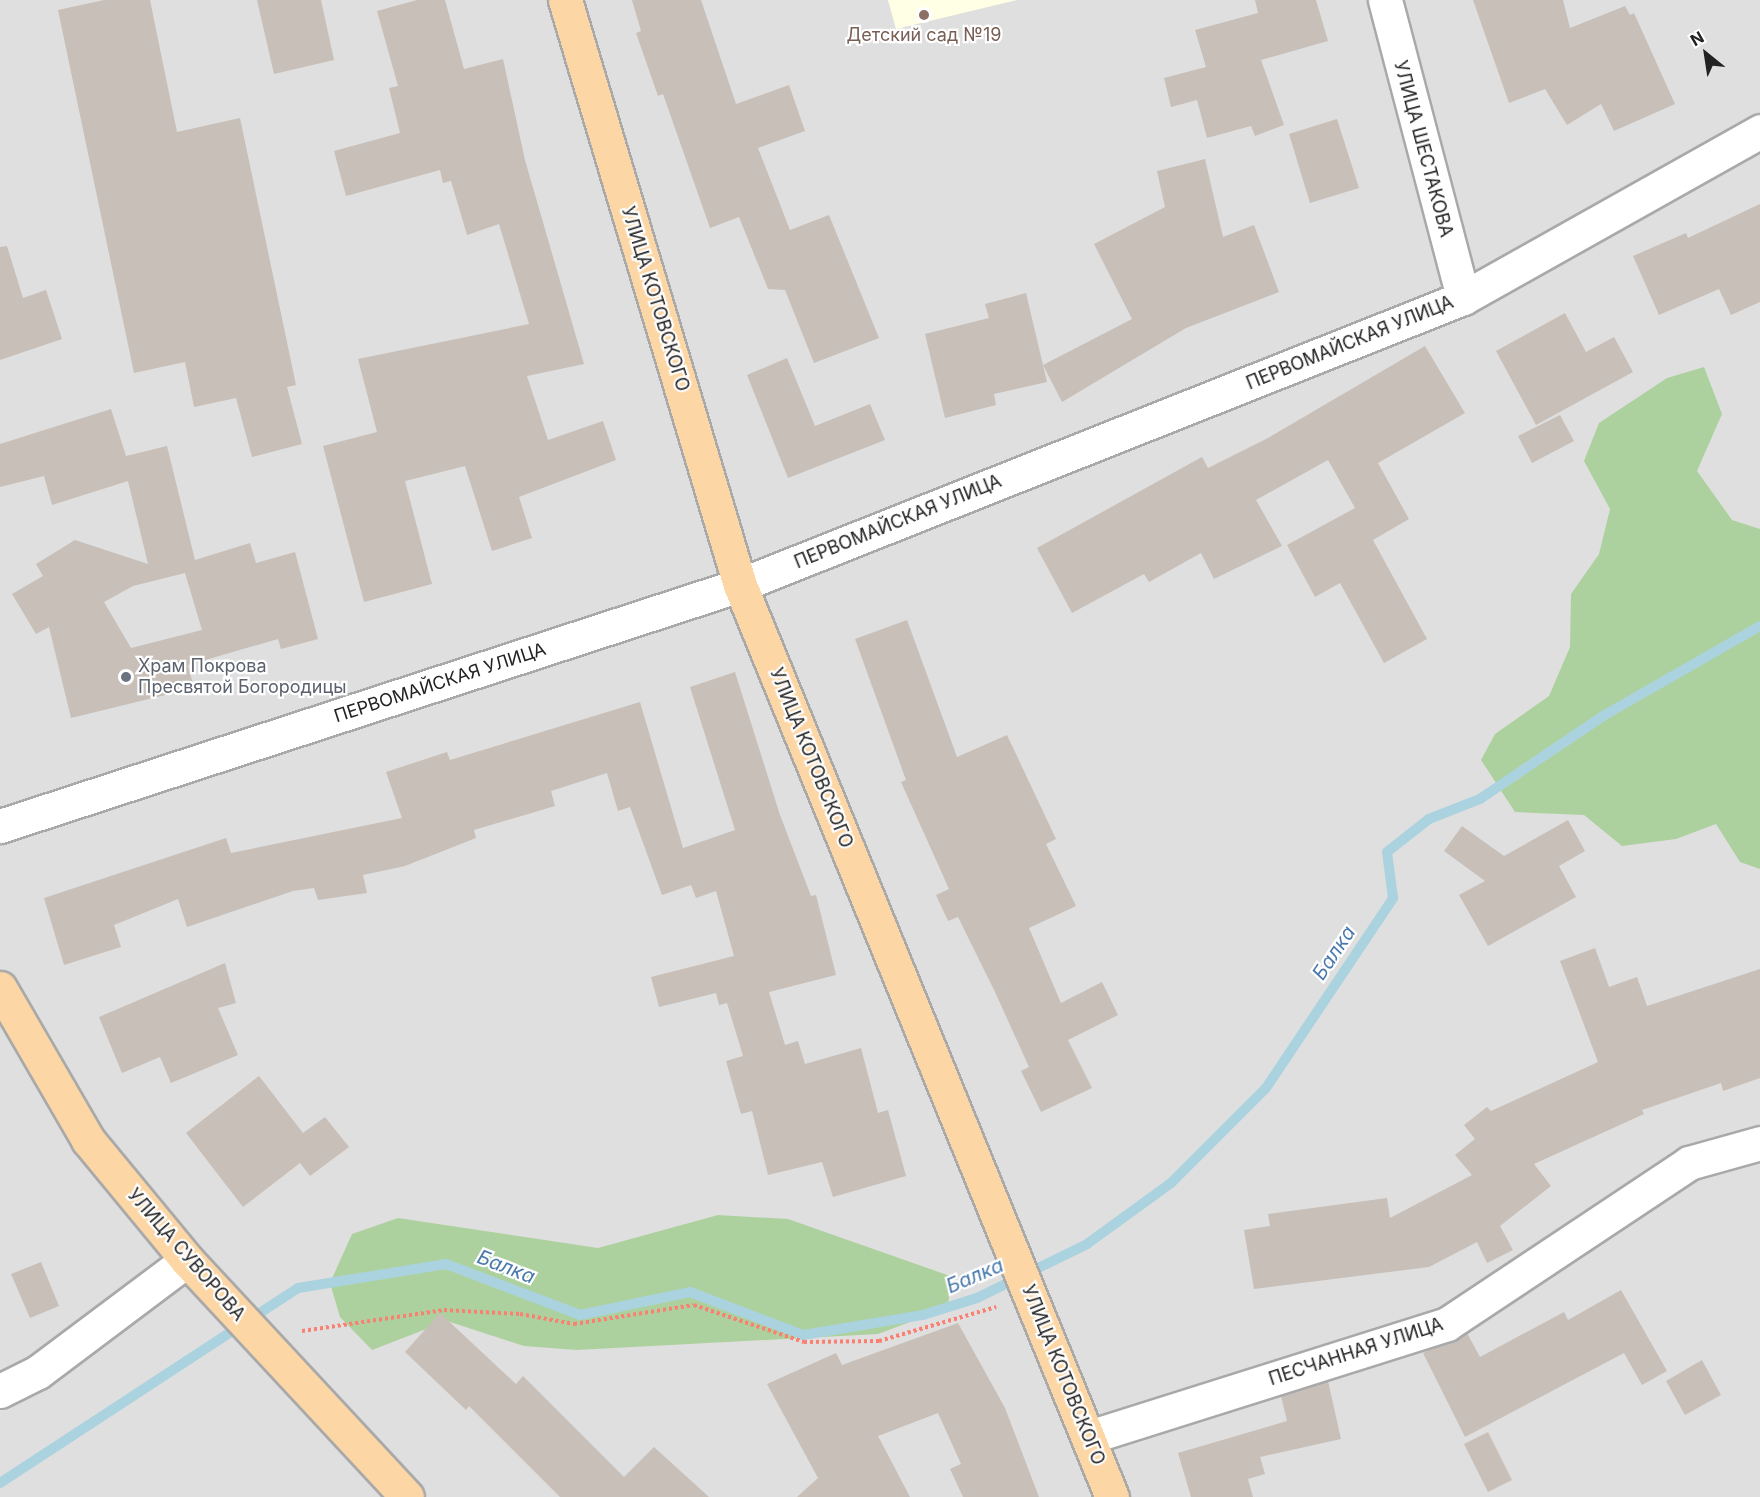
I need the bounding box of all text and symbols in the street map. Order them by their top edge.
marker: Детский сад №19 [917,8,931,22]
place label: Детский сад №19 [847,24,1001,46]
north arrow [1676,24,1736,84]
text: N [1687,27,1707,50]
street label: УЛИЦА ШЕСТАКОВА [1389,58,1457,240]
street label: УЛИЦА КОТОВСКОГО [617,204,693,394]
street label: ПЕРВОМАЙСКАЯ УЛИЦА [1243,291,1457,395]
street label: ПЕРВОМАЙСКАЯ УЛИЦА [791,470,1005,574]
street label: ПЕРВОМАЙСКАЯ УЛИЦА [331,639,549,727]
place label: Храм Покрова Пресвятой Богородицы [138,656,346,698]
street label: УЛИЦА КОТОВСКОГО [765,665,857,851]
marker: Храм Покрова Пресвятой Богородицы [119,670,133,684]
water label: Балка [1307,921,1361,985]
street label: УЛИЦА СУВОРОВА [123,1184,249,1326]
water label: Балка [474,1245,538,1289]
water label: Балка [943,1253,1007,1299]
street label: УЛИЦА КОТОВСКОГО [1017,1282,1109,1468]
street label: ПЕСЧАННАЯ УЛИЦА [1266,1314,1446,1390]

